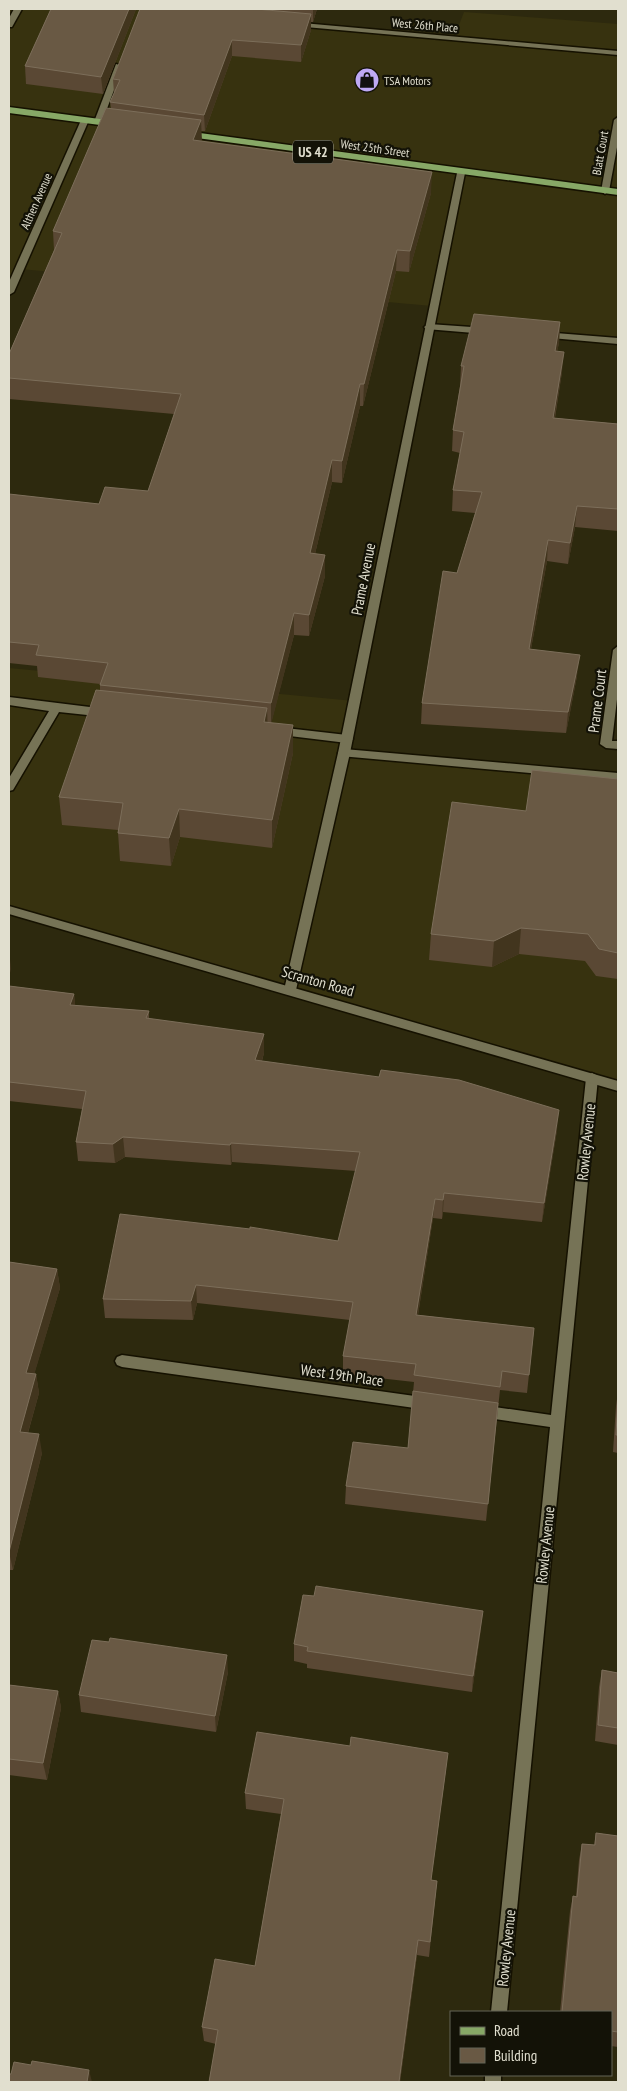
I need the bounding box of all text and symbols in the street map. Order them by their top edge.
street label: West 26th Place [391,15,459,35]
shop icon: TSA Motors [354,67,380,93]
place label: TSA Motors [384,73,431,88]
street label: Blatt Court [589,129,611,176]
street label: West 25th Street [340,136,411,160]
road number: US 42 [293,140,333,163]
street label: Althen Avenue [17,171,55,231]
street label: Prame Avenue [347,541,379,617]
street label: Prame Court [584,668,610,734]
street label: Scranton Road [280,962,356,1000]
street label: Rowley Avenue [573,1103,599,1181]
street label: West 19th Place [300,1360,384,1390]
street label: Rowley Avenue [532,1506,558,1584]
street label: Rowley Avenue [493,1909,519,1987]
legend [450,2011,612,2076]
text: Road [494,2021,520,2040]
text: Building [494,2046,537,2065]

